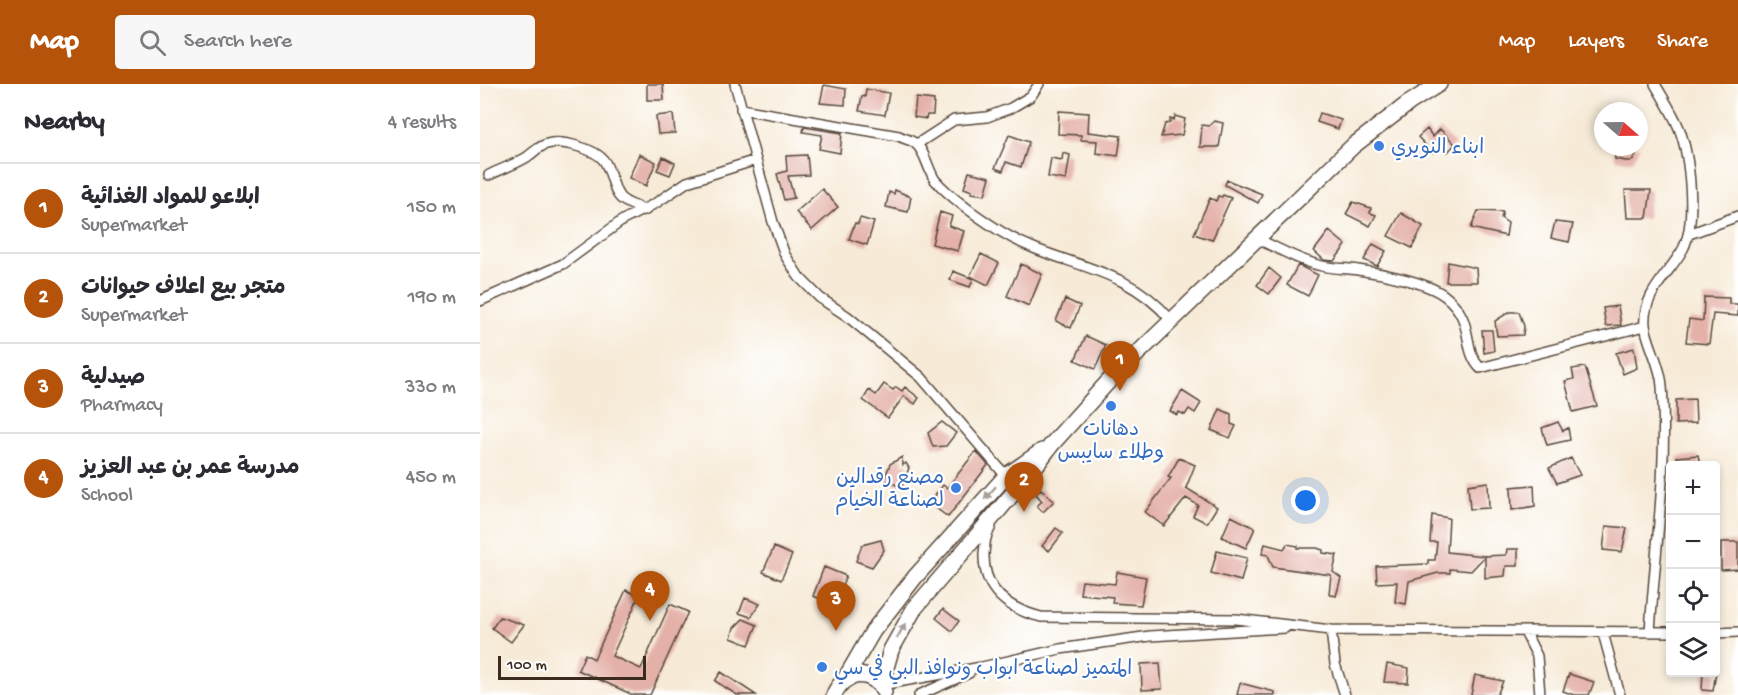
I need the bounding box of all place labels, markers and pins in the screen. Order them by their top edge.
place label: ابناء النويري [1391,137,1484,161]
marker: ابناء النويري [1372,139,1386,153]
pin: 1 [1100,342,1140,391]
marker: دهانات وطلاء سايبس [1104,399,1118,413]
place label: دهانات وطلاء سايبس [1057,419,1165,466]
pin: 2 [1004,462,1044,512]
place label: مصنع رقدالين لصناعة الخيام [835,467,944,515]
marker: مصنع رقدالين لصناعة الخيام [949,481,963,495]
pin: 4 [630,572,670,621]
pin: 3 [816,582,856,631]
place label: المتميز لصناعة ابواب ونوافذ البي في سي [834,654,1132,685]
marker: المتميز لصناعة ابواب ونوافذ البي في سي [815,660,829,674]

